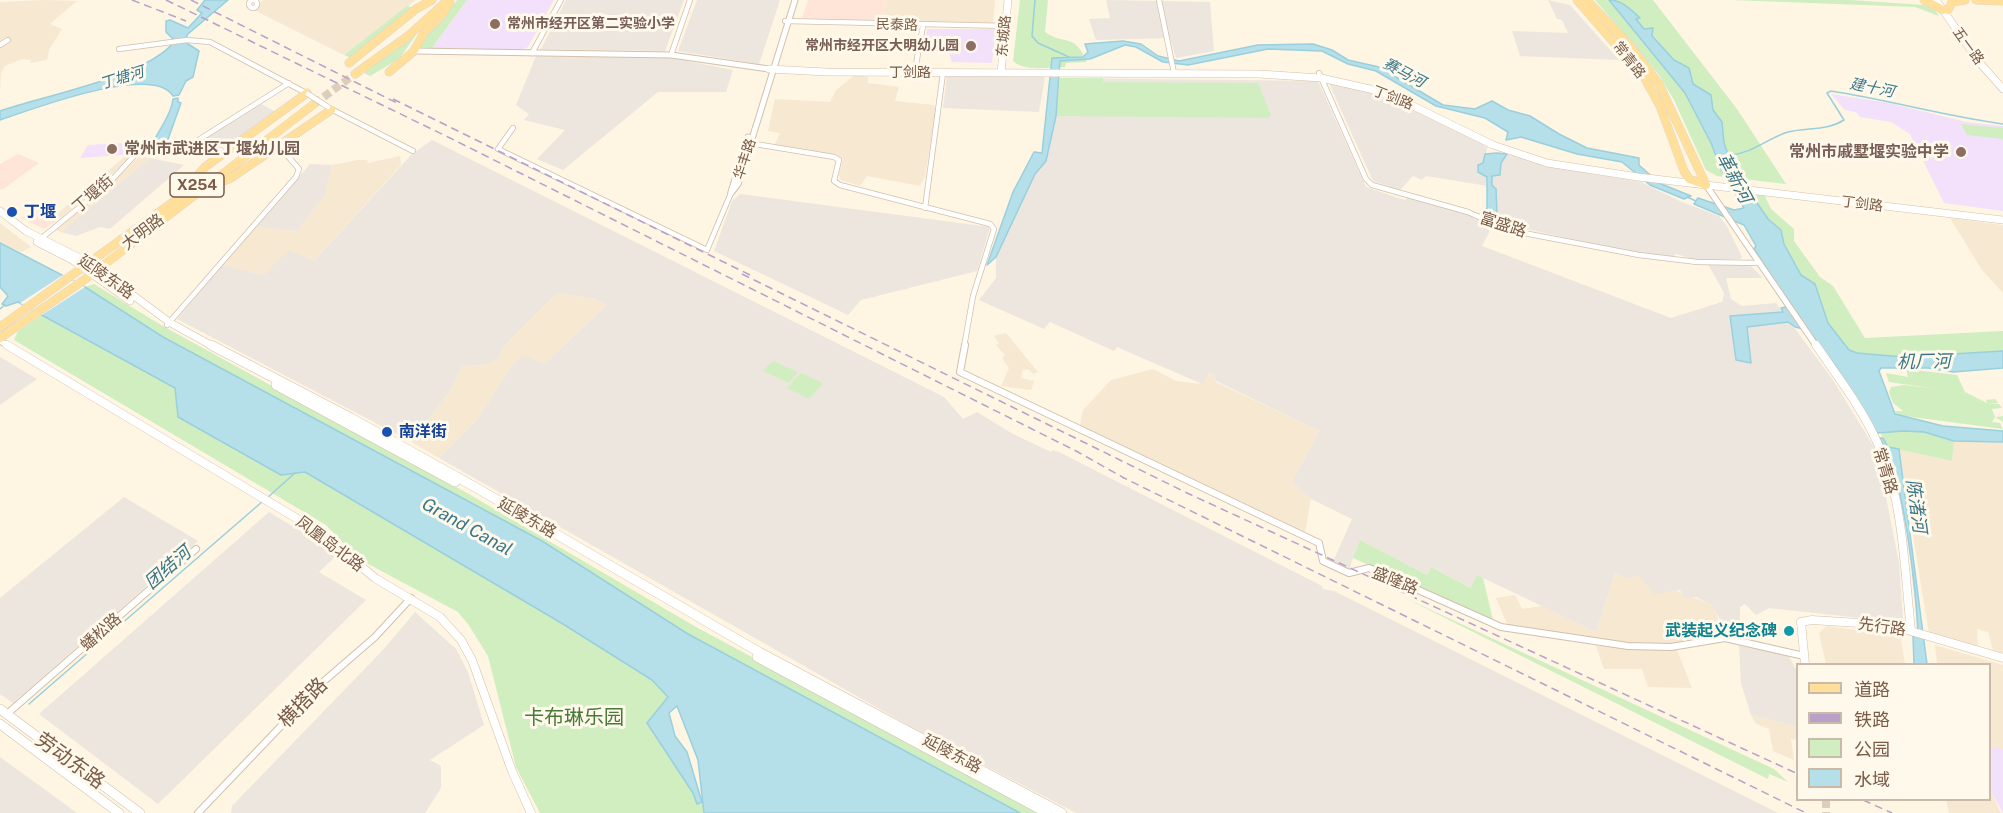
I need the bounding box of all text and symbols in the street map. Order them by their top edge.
street label: 东城路 [994,14,1014,58]
place label: 常州市经开区第二实验小学 [507,16,675,32]
street label: 民泰路 [876,16,918,34]
marker: 常州市经开区第二实验小学 [488,17,502,31]
street label: 五一路 [1949,24,1987,68]
place label: 常州市经开区大明幼儿园 [805,38,959,54]
street label: 常青路 [1609,38,1649,82]
marker: 常州市经开区大明幼儿园 [964,39,978,53]
water label: 赛马河 [1380,54,1428,92]
water label: 丁塘河 [98,63,146,93]
street label: 丁剑路 [889,65,931,81]
water label: 建十河 [1848,75,1896,101]
street label: 丁剑路 [1370,83,1416,113]
street label: 华丰路 [731,136,759,182]
place label: 常州市武进区丁堰幼儿园 [124,139,300,159]
marker: 常州市武进区丁堰幼儿园 [105,142,119,156]
place label: 常州市戚墅堰实验中学 [1789,142,1949,162]
marker: 常州市戚墅堰实验中学 [1954,145,1968,159]
water label: 革新河 [1712,149,1756,207]
street label: 丁堰街 [69,171,117,217]
road number: X254 [170,173,224,197]
street label: 丁剑路 [1840,193,1884,215]
place label: 丁堰 [24,202,56,222]
marker: 丁堰 [5,205,19,219]
street label: 富盛路 [1477,208,1529,242]
street label: 大明路 [118,210,168,254]
street label: 延陵东路 [74,251,138,303]
water label: 机厂河 [1897,351,1951,373]
place label: 南洋街 [399,422,447,442]
marker: 南洋街 [380,425,394,439]
street label: 常青路 [1869,445,1901,497]
water label: 陈渚河 [1902,478,1930,534]
water label: Grand Canal [418,493,516,561]
street label: 延陵东路 [494,494,560,542]
street label: 凤凰岛北路 [292,512,368,576]
water label: 团结河 [141,542,195,594]
street label: 盛隆路 [1369,563,1421,599]
street label: 蟠松路 [77,609,125,655]
street label: 先行路 [1857,614,1907,640]
place label: 武装起义纪念碑 [1665,621,1777,641]
marker: 武装起义纪念碑 [1782,624,1796,638]
legend [1796,663,1991,801]
street label: 横搭路 [274,673,332,733]
text: 道路 [1854,679,1890,700]
park label: 卡布琳乐园 [524,706,624,730]
text: 铁路 [1854,709,1890,730]
street label: 劳动东路 [31,728,109,794]
street label: 延陵东路 [919,731,985,777]
text: 公园 [1854,739,1890,760]
text: 水域 [1854,769,1890,790]

